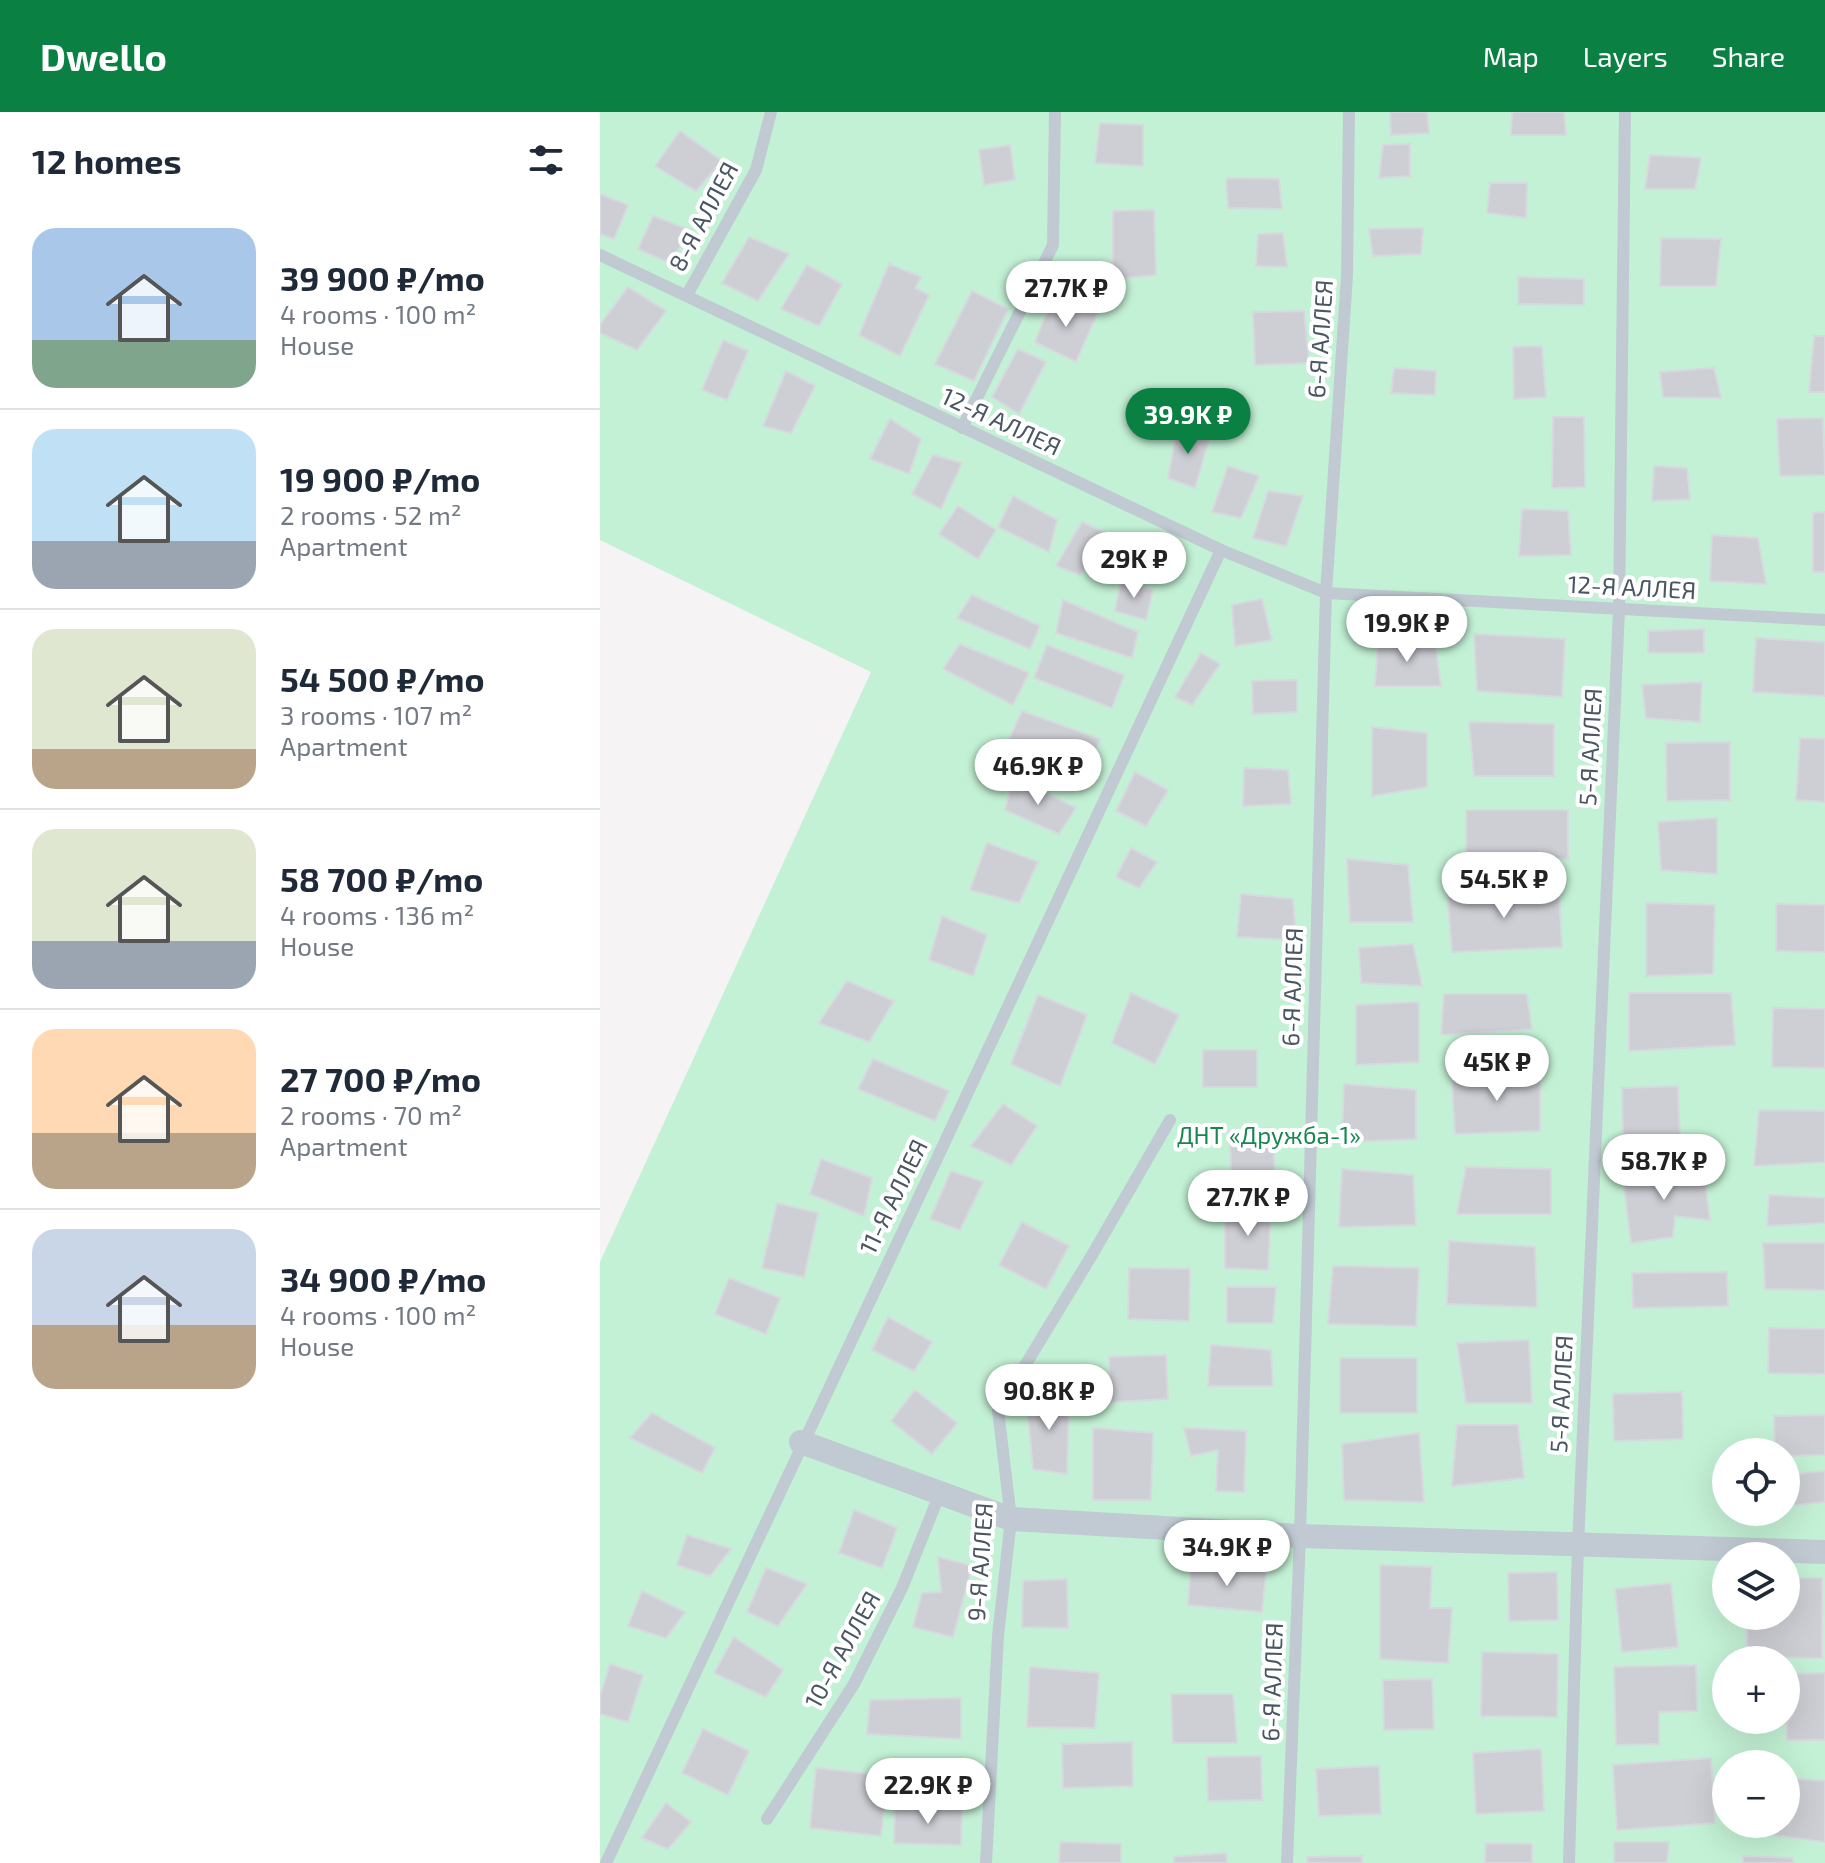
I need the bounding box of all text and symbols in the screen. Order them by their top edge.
text: Dwello [40,33,167,79]
text: Map [1483,39,1539,73]
text: Layers [1583,39,1668,73]
text: Share [1712,39,1785,73]
icon: filters [524,138,568,182]
text: 12 homes [32,140,181,181]
street label: 8-Я АЛЛЕЯ [662,157,744,276]
text: 39 900 ₽/mo [280,257,485,298]
icon: home [96,260,192,356]
pin: 27.7K ₽ [992,261,1140,329]
text: 27.7K ₽ [1024,271,1108,302]
street label: 6-Я АЛЛЕЯ [1301,279,1338,399]
text: 4 rooms · 100 m² [280,298,476,329]
text: House [280,329,354,360]
street label: 12-Я АЛЛЕЯ [937,380,1066,461]
pin: 39.9K ₽ [1114,388,1262,456]
text: 39.9K ₽ [1144,398,1232,429]
text: 19 900 ₽/mo [280,458,480,499]
icon: home [96,461,192,557]
text: 2 rooms · 52 m² [280,499,462,530]
text: Apartment [280,530,408,561]
pin: 29K ₽ [1078,532,1190,600]
text: 29K ₽ [1100,542,1168,573]
street label: 12-Я АЛЛЕЯ [1567,569,1697,604]
pin: 19.9K ₽ [1333,596,1481,664]
text: 19.9K ₽ [1364,606,1450,637]
text: 54 500 ₽/mo [280,658,485,699]
icon: home [96,661,192,757]
street label: 5-Я АЛЛЕЯ [1572,687,1607,807]
text: 3 rooms · 107 m² [280,699,472,730]
text: Apartment [280,730,408,761]
pin: 46.9K ₽ [964,739,1112,807]
text: 46.9K ₽ [993,749,1083,780]
pin: 54.5K ₽ [1430,852,1578,920]
text: 58 700 ₽/mo [280,858,483,899]
icon: home [96,861,192,957]
text: 54.5K ₽ [1460,862,1548,893]
text: 4 rooms · 136 m² [280,899,474,930]
street label: 6-Я АЛЛЕЯ [1275,927,1308,1047]
text: House [280,930,354,961]
pin: 45K ₽ [1441,1035,1553,1103]
text: 45K ₽ [1463,1045,1531,1076]
text: 27 700 ₽/mo [280,1058,481,1099]
icon: home [96,1061,192,1157]
text: 2 rooms · 70 m² [280,1099,462,1130]
park label: ДНТ «Дружба-1» [1177,1120,1361,1150]
text: Apartment [280,1130,408,1161]
street label: 11-Я АЛЛЕЯ [852,1134,933,1259]
pin: 58.7K ₽ [1590,1134,1738,1202]
text: 58.7K ₽ [1621,1144,1707,1175]
pin: 27.7K ₽ [1174,1170,1322,1238]
text: 27.7K ₽ [1206,1180,1290,1211]
text: 34 900 ₽/mo [280,1258,486,1299]
icon: home [96,1261,192,1357]
text: 4 rooms · 100 m² [280,1299,476,1330]
text: House [280,1330,354,1361]
street label: 5-Я АЛЛЕЯ [1543,1334,1578,1454]
pin: 90.8K ₽ [975,1364,1123,1432]
text: 90.8K ₽ [1003,1374,1095,1405]
map controls [1712,1438,1800,1838]
button: locate [1712,1438,1800,1526]
street label: 9-Я АЛЛЕЯ [961,1502,998,1622]
pin: 34.9K ₽ [1153,1520,1301,1588]
text: 34.9K ₽ [1182,1530,1272,1561]
button: layers [1712,1542,1800,1630]
street label: 10-Я АЛЛЕЯ [798,1586,886,1713]
street label: 6-Я АЛЛЕЯ [1255,1622,1288,1742]
button: + [1712,1646,1800,1734]
button: − [1712,1750,1800,1838]
pin: 22.9K ₽ [854,1758,1002,1826]
text: 22.9K ₽ [883,1768,973,1799]

